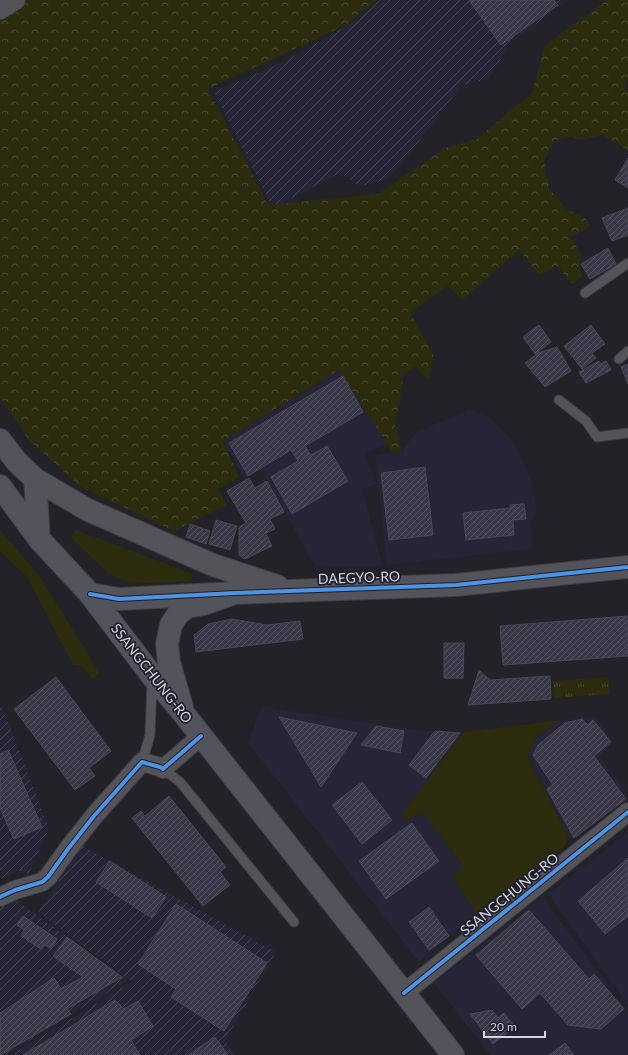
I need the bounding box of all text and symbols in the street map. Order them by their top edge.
street label: DAEGYO-RO [318,567,400,587]
street label: SSANGCHUNG-RO [108,620,196,726]
street label: SSANGCHUNG-RO [456,849,562,939]
scale bar [484,1013,545,1039]
text: 20 m [490,1019,517,1034]

